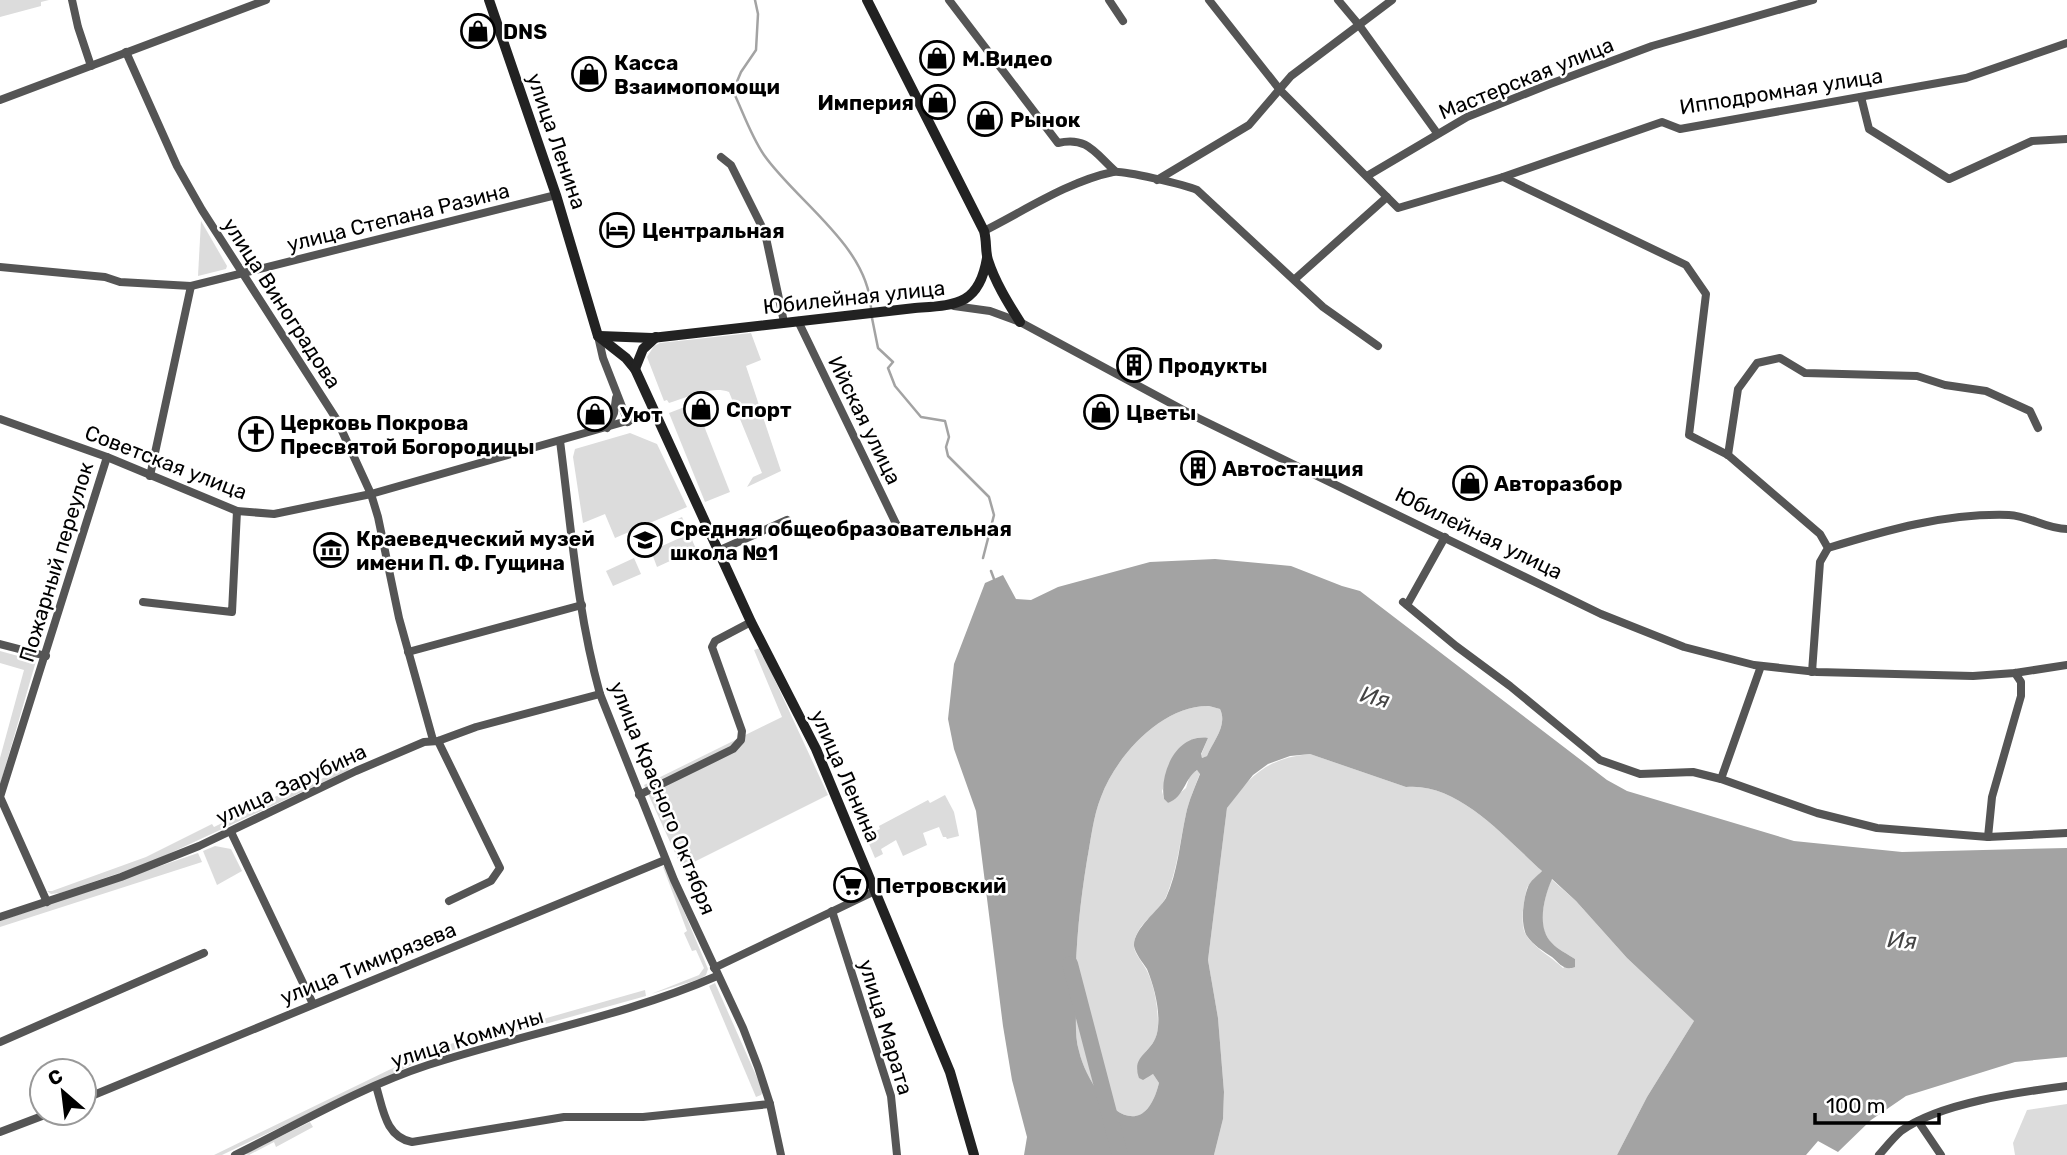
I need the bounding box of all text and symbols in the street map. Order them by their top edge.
shop icon: DNS [459,12,497,50]
place label: DNS [503,19,547,44]
street label: Мастерская улица [1435,32,1617,124]
shop icon: М.Видео [918,39,956,77]
place label: М.Видео [962,46,1052,71]
place label: Касса Взаимопомощи [614,50,780,99]
shop icon: Касса Взаимопомощи [570,55,608,93]
street label: Ипподромная улица [1678,63,1884,119]
street label: улица Ленина [522,70,592,212]
shop icon: Империя [919,83,957,121]
place label: Империя [817,90,914,115]
shop icon: Рынок [966,100,1004,138]
place label: Рынок [1010,107,1081,132]
street label: улица Степана Разина [284,177,512,257]
hotel icon: Центральная [598,211,636,249]
street label: улица Виноградова [217,213,347,393]
place label: Центральная [642,218,785,243]
street label: Юбилейная улица [762,275,946,319]
building icon: Продукты [1115,346,1153,384]
street label: Ийская улица [823,352,907,488]
place label: Продукты [1158,353,1267,378]
shop icon: Спорт [682,390,720,428]
shop icon: Цветы [1082,393,1120,431]
shop icon: Уют [576,395,614,433]
place label: Спорт [726,397,792,422]
place label: Цветы [1126,400,1196,425]
place label: Уют [620,402,663,427]
place label: Церковь Покрова Пресвятой Богородицы [280,410,535,459]
church icon: Церковь Покрова Пресвятой Богородицы [237,415,275,453]
street label: Советская улица [81,420,251,504]
building icon: Автостанция [1179,449,1217,487]
place label: Автостанция [1222,456,1364,481]
street label: Пожарный переулок [14,459,98,665]
shop icon: Авторазбор [1451,464,1489,502]
place label: Авторазбор [1494,471,1622,496]
street label: Юбилейная улица [1391,482,1567,584]
place label: Средняя общеобразовательная школа №1 [670,516,1012,565]
school or university icon: Средняя общеобразовательная школа №1 [626,521,664,559]
place label: Краеведческий музей имени П. Ф. Гущина [356,526,595,575]
museum icon: Краеведческий музей имени П. Ф. Гущина [312,531,350,569]
street label: улица Красного Октября [605,678,721,918]
water label: Ия [1357,680,1393,714]
street label: улица Ленина [806,706,886,846]
street label: улица Зарубина [212,738,370,830]
supermarket icon: Петровский [832,866,870,904]
place label: Петровский [876,873,1006,898]
street label: улица Тимирязева [276,916,460,1010]
water label: Ия [1886,925,1918,955]
street label: улица Марата [854,956,918,1098]
street label: улица Коммуны [388,1003,546,1073]
north arrow [28,1057,98,1127]
text: С [44,1064,67,1091]
scale bar [1815,1082,1939,1126]
text: 100 m [1826,1093,1885,1118]

